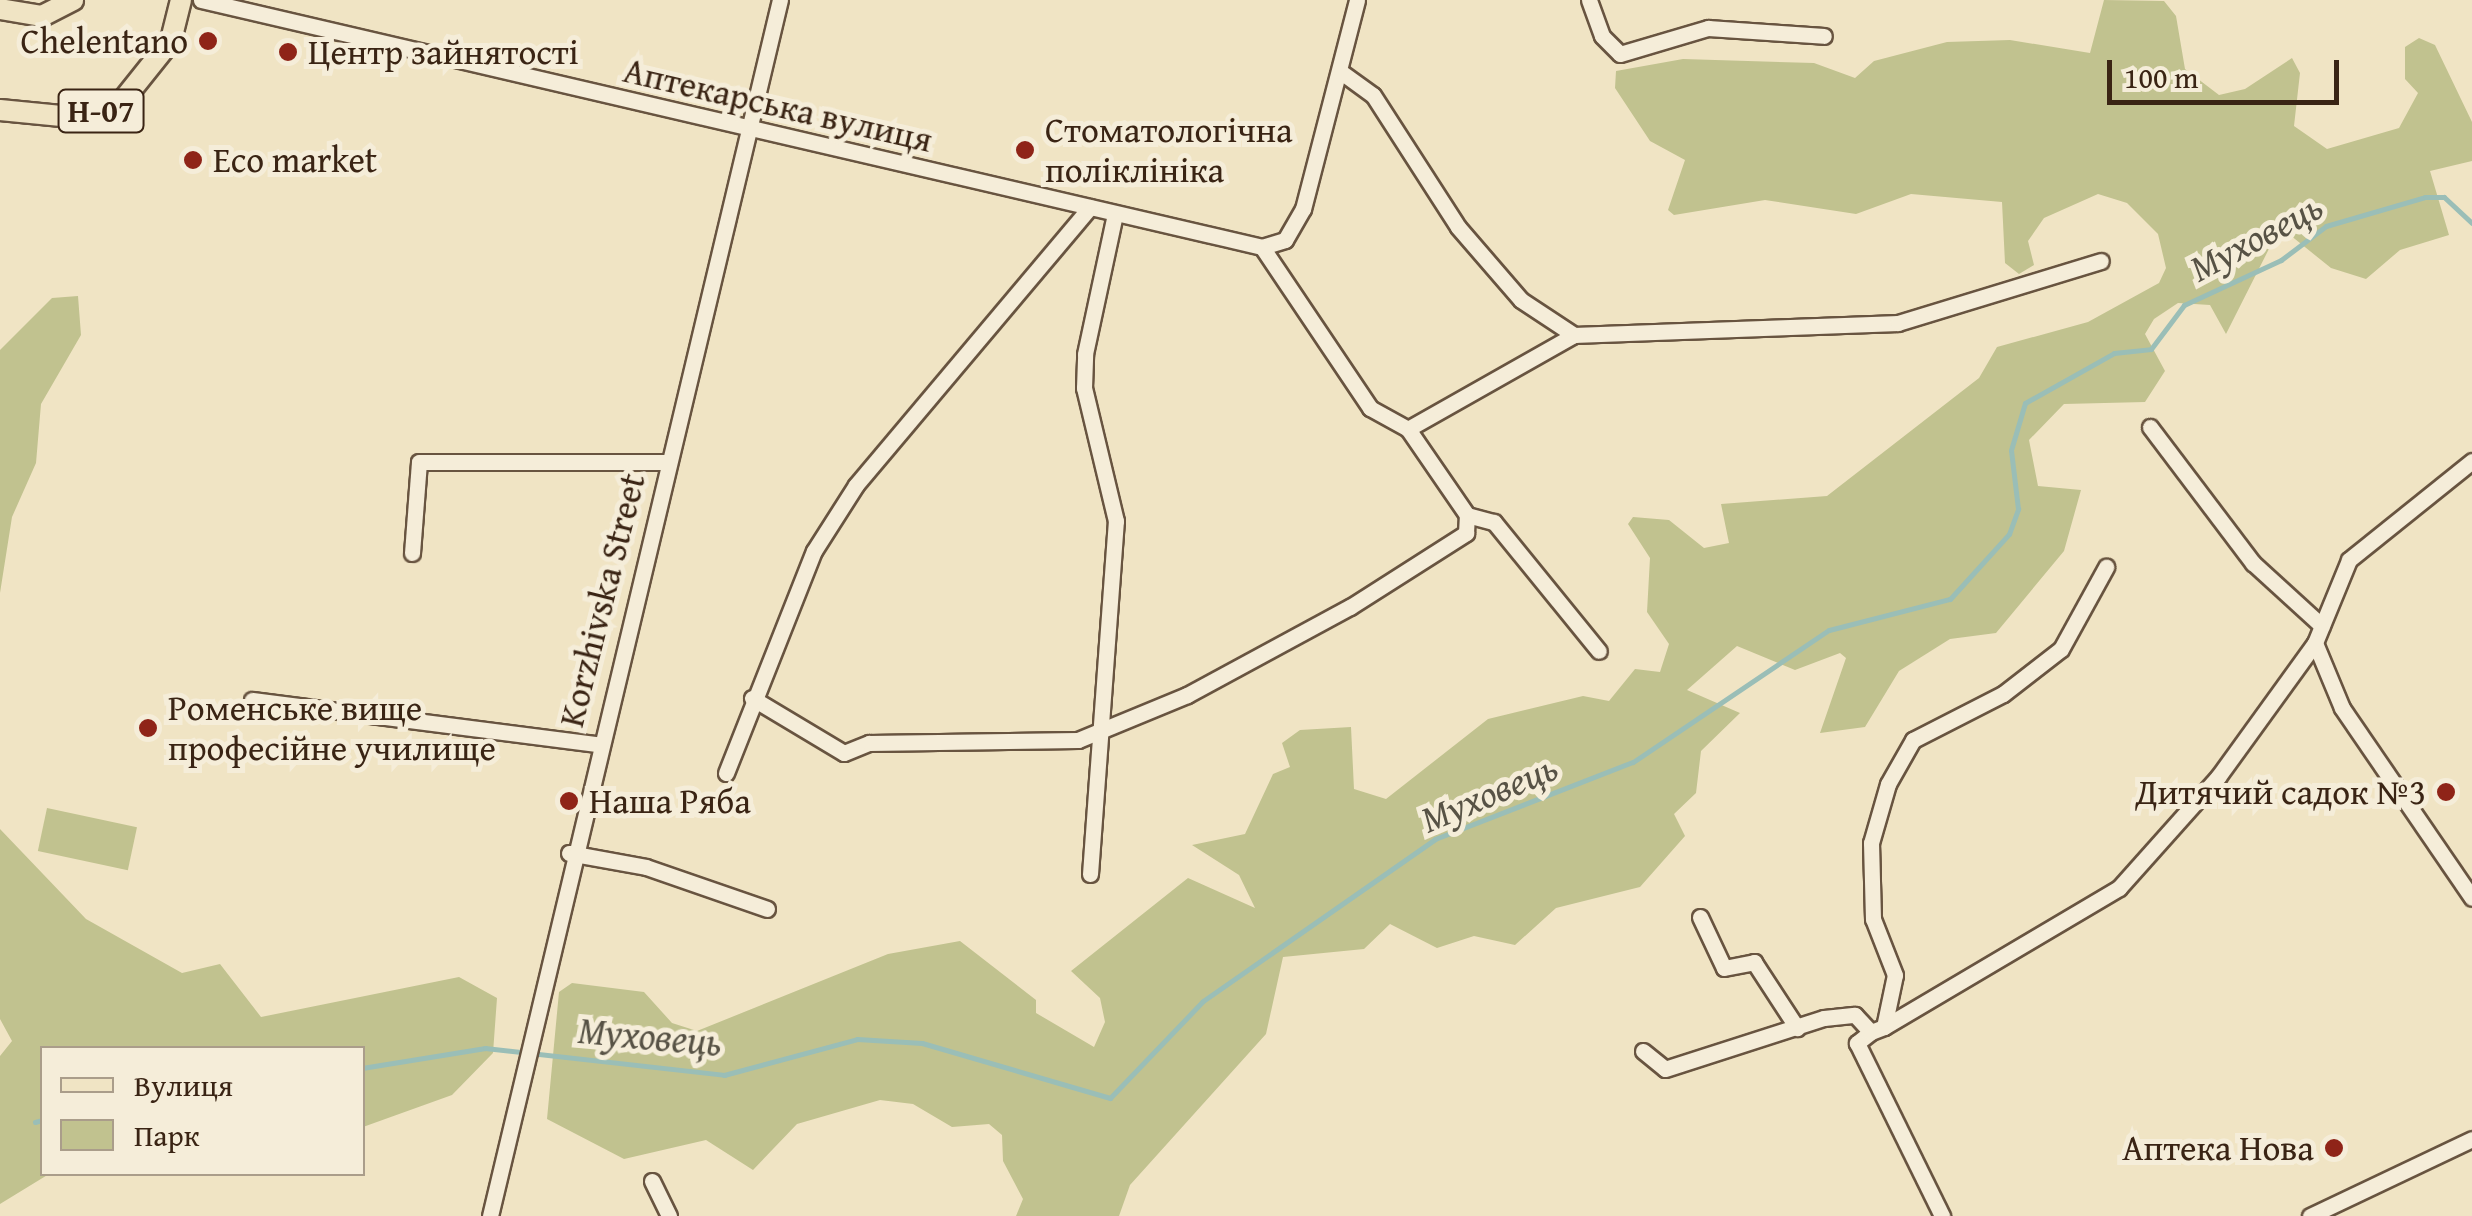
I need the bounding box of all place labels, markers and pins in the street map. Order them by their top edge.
place label: Chelentano [21,20,188,62]
marker: Chelentano [197,30,219,52]
place label: Центр зайнятості [308,31,578,73]
marker: Центр зайнятості [277,41,299,63]
place label: Стоматологічна поліклініка [1045,109,1293,191]
place label: Eco market [213,139,377,181]
marker: Стоматологічна поліклініка [1014,139,1036,161]
marker: Eco market [182,149,204,171]
place label: Роменське вище професійне училище [168,687,496,769]
marker: Роменське вище професійне училище [137,717,159,739]
place label: Дитячий садок №3 [2135,771,2426,813]
place label: Наша Ряба [589,780,751,822]
marker: Дитячий садок №3 [2435,781,2457,803]
marker: Наша Ряба [558,790,580,812]
place label: Аптека Нова [2122,1127,2314,1169]
marker: Аптека Нова [2323,1137,2345,1159]

